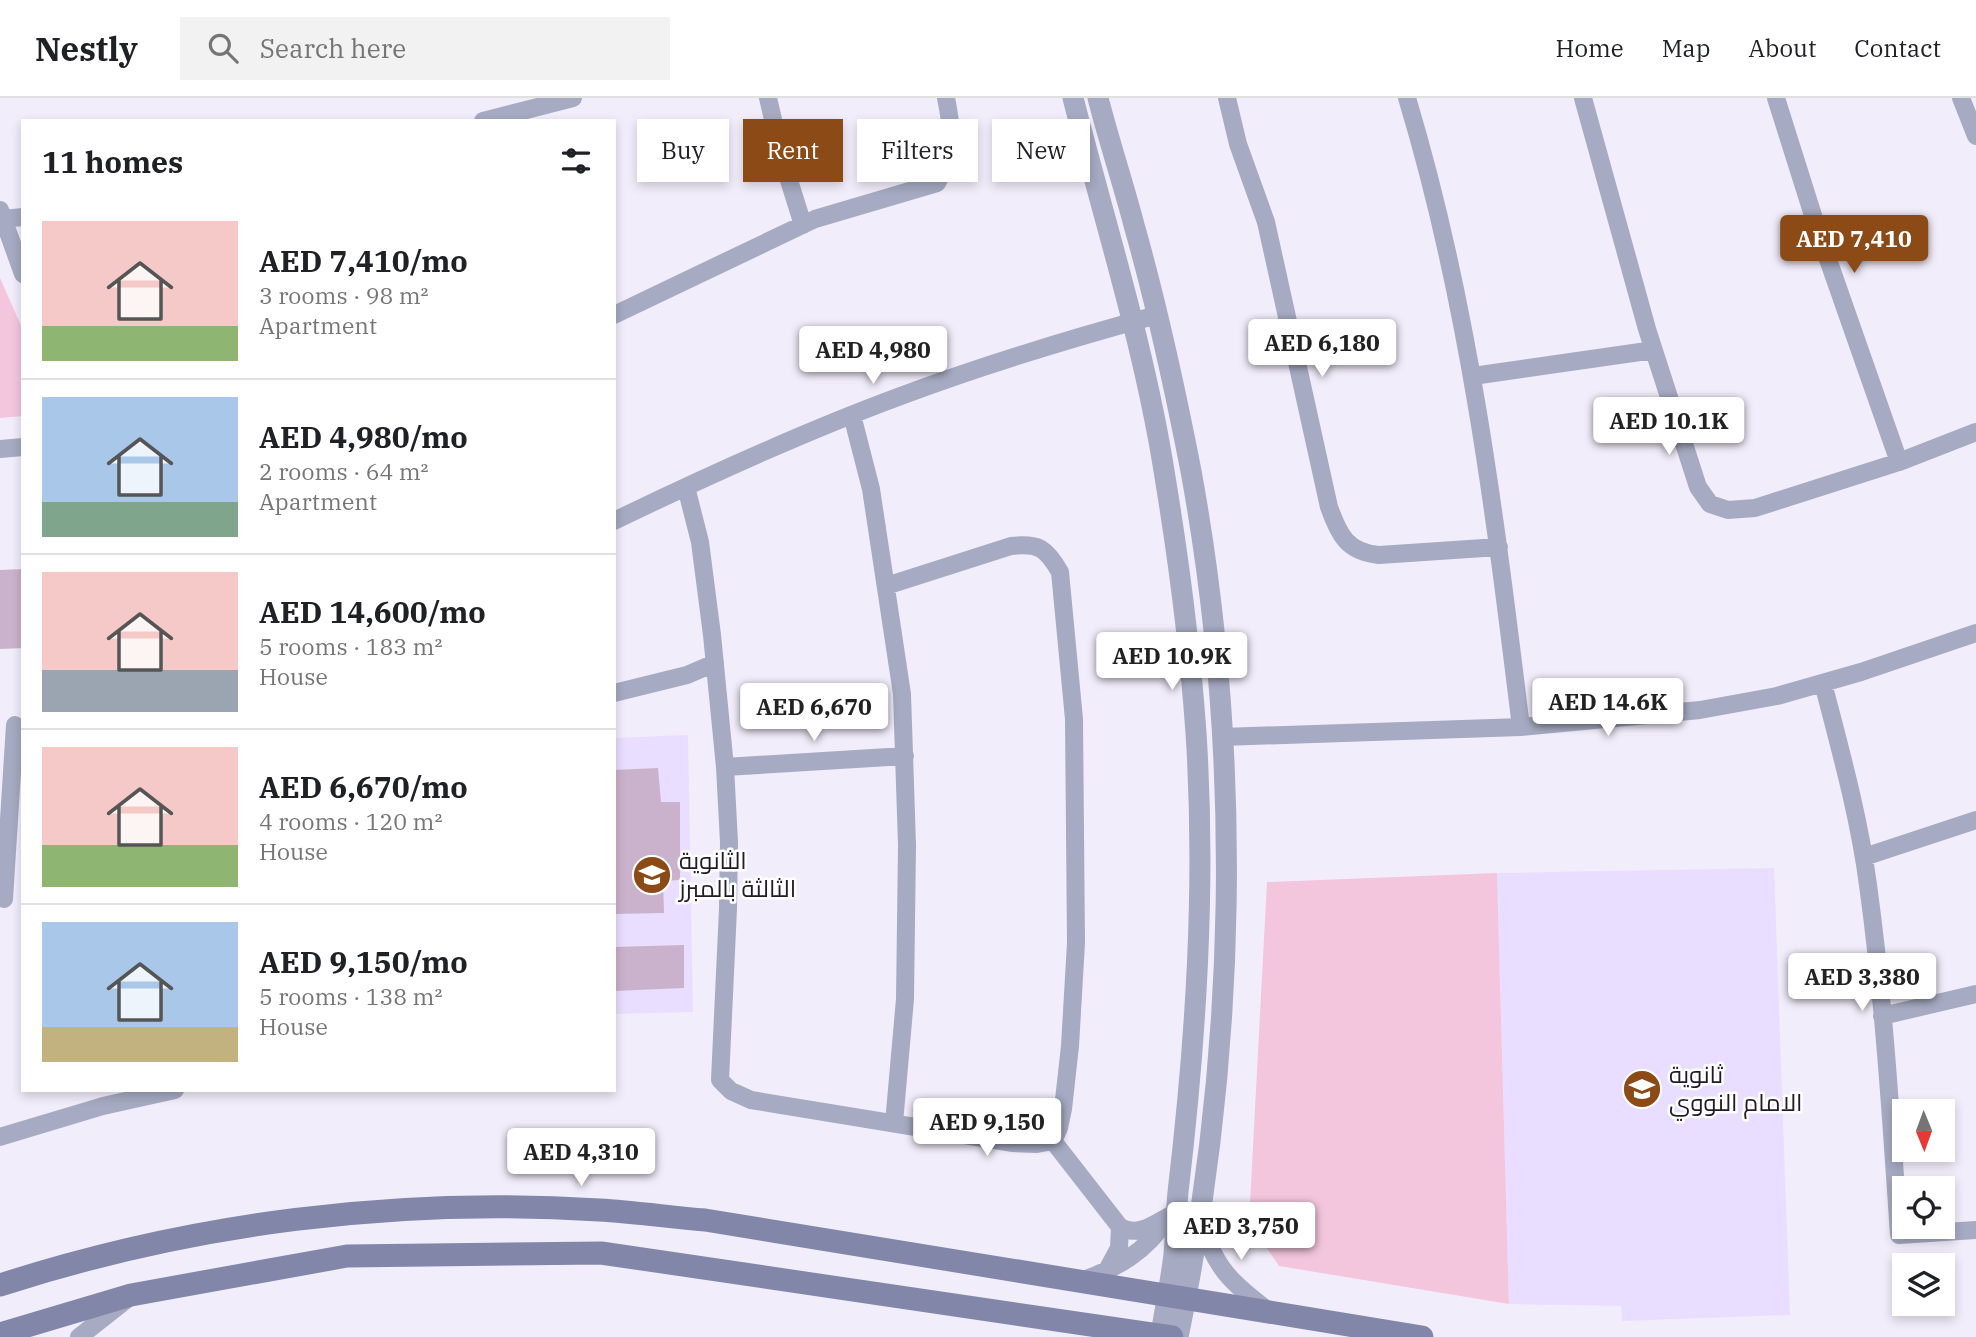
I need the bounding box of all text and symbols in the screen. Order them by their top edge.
search box [180,17,670,80]
text: Nestly [35,27,138,70]
icon: search [204,29,242,67]
text: Search here [260,31,406,65]
text: Home [1556,32,1624,64]
text: Map [1662,32,1710,64]
text: About [1748,32,1816,64]
text: Contact [1854,32,1941,64]
chip: Buy [637,119,729,182]
chip: Rent [743,119,843,182]
chip: Filters [857,119,978,182]
chip: New [992,119,1090,182]
text: 11 homes [42,142,183,181]
icon: filters [557,142,595,180]
pin: AED 7,410 [1774,216,1934,275]
text: AED 7,410 [1796,223,1912,253]
text: AED 7,410/mo [259,241,468,280]
icon: home [98,249,182,333]
text: 3 rooms · 98 m² [259,280,429,310]
text: Apartment [259,310,377,340]
pin: AED 6,180 [1242,320,1402,379]
pin: AED 4,980 [793,327,953,386]
text: AED 6,180 [1264,327,1380,357]
text: AED 4,980 [815,334,931,364]
pin: AED 10.1K [1589,398,1749,457]
text: AED 10.1K [1609,405,1729,435]
text: AED 4,980/mo [259,417,468,456]
icon: home [98,425,182,509]
text: 2 rooms · 64 m² [259,456,429,486]
text: Apartment [259,486,377,516]
text: AED 14,600/mo [259,592,486,631]
icon: home [98,600,182,684]
text: 5 rooms · 183 m² [259,631,442,661]
pin: AED 10.9K [1092,632,1252,692]
text: AED 10.9K [1112,640,1232,670]
text: House [259,661,328,691]
pin: AED 14.6K [1528,678,1688,738]
pin: AED 6,670 [734,684,894,743]
text: AED 14.6K [1548,686,1668,716]
text: AED 6,670 [756,691,872,721]
text: AED 6,670/mo [259,767,468,806]
icon: home [98,775,182,859]
text: 4 rooms · 120 m² [259,806,442,836]
text: House [259,836,328,866]
place label: الثانوية الثالثة بالمبرز [677,844,796,904]
school or university icon: الثانوية الثالثة بالمبرز [631,854,673,896]
text: AED 9,150/mo [259,942,468,981]
icon: home [98,950,182,1034]
pin: AED 3,380 [1782,954,1942,1013]
text: AED 3,380 [1804,961,1920,991]
text: 5 rooms · 138 m² [259,981,442,1011]
text: House [259,1011,328,1041]
place label: ثانوية الامام النووي [1669,1058,1803,1121]
school or university icon: ثانوية الامام النووي [1621,1068,1663,1110]
pin: AED 9,150 [907,1098,1067,1158]
north arrow [1892,1099,1955,1162]
map controls [1892,1099,1955,1316]
text: AED 9,150 [929,1106,1045,1136]
pin: AED 4,310 [501,1128,661,1188]
text: AED 4,310 [523,1136,639,1166]
button: locate [1892,1176,1955,1239]
pin: AED 3,750 [1161,1202,1321,1262]
text: AED 3,750 [1183,1210,1299,1240]
button: layers [1892,1253,1955,1316]

